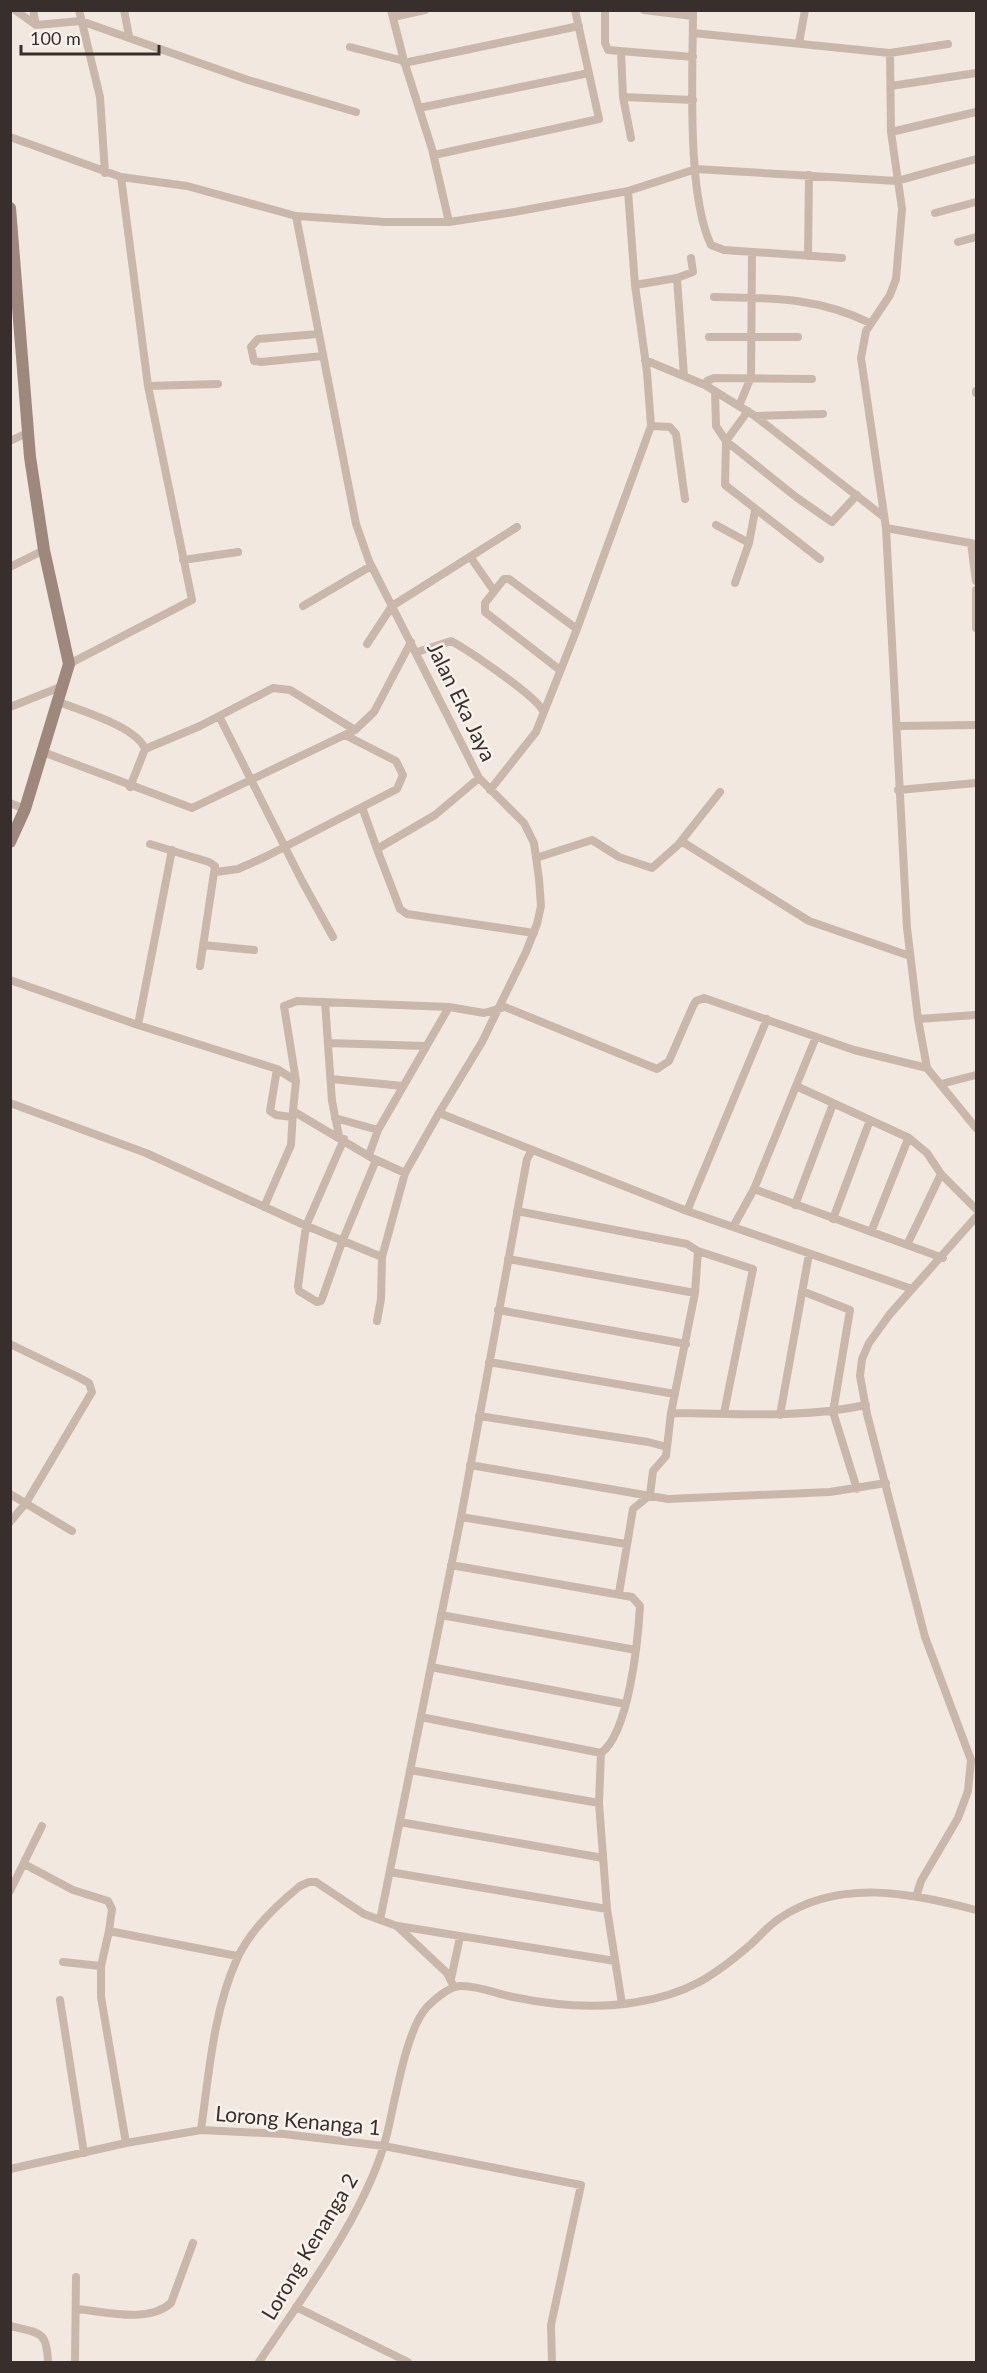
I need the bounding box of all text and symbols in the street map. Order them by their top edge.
scale bar [21,18,159,56]
text: 100 m [30,27,81,49]
street label: Jalan Eka Jaya [423,638,502,765]
street label: Lorong Kenanga 1 [214,2100,382,2139]
street label: Lorong Kenanga 2 [255,2169,362,2324]

